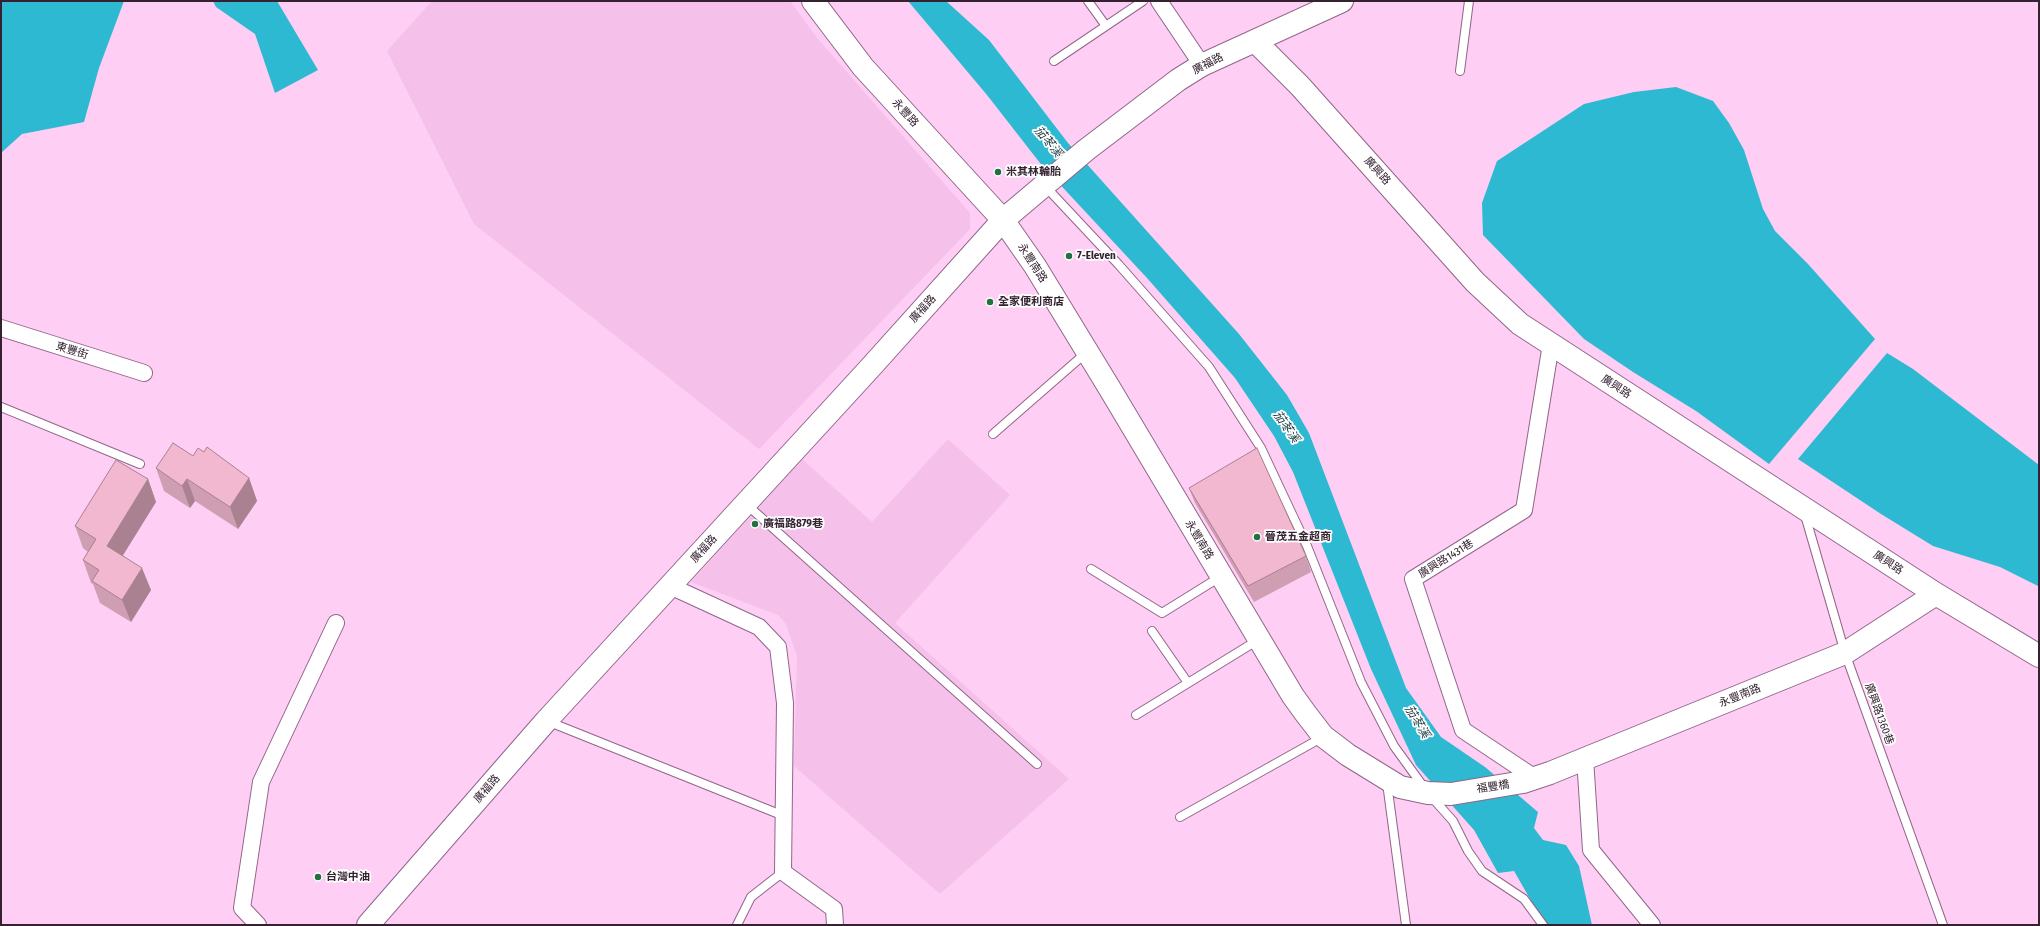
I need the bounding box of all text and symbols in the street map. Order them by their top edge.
street label: 廣福路 [1190,51,1226,77]
street label: 永豐路 [889,96,921,130]
water label: 茄苳溪 [1031,124,1065,160]
street label: 廣興路 [1361,154,1393,188]
place label: 米其林輪胎 [1006,165,1061,179]
marker: 米其林輪胎 [993,167,1003,177]
street label: 永豐南路 [1014,241,1050,285]
place label: 7-Eleven [1077,249,1116,263]
marker: 7-Eleven [1064,251,1074,261]
street label: 廣福路 [907,292,939,326]
place label: 全家便利商店 [998,295,1064,309]
marker: 全家便利商店 [985,297,995,307]
street label: 東豐街 [54,340,90,362]
street label: 廣興路 [1599,372,1633,402]
water label: 茄苳溪 [1270,408,1302,446]
place label: 廣福路879巷 [763,517,823,531]
street label: 永豐南路 [1182,518,1216,562]
marker: 廣福路879巷 [750,519,760,529]
place label: 晉茂五金超商 [1265,530,1331,544]
street label: 廣福路 [688,532,720,566]
marker: 晉茂五金超商 [1252,532,1262,542]
street label: 廣興路1431巷 [1416,537,1476,581]
street label: 廣興路 [1871,548,1905,578]
street label: 廣興路1360巷 [1862,681,1896,747]
street label: 永豐南路 [1717,682,1763,710]
water label: 茄苳溪 [1402,703,1432,741]
street label: 廣福路 [471,772,503,806]
street label: 福豐橋 [1476,778,1510,796]
place label: 台灣中油 [326,870,370,884]
marker: 台灣中油 [313,872,323,882]

